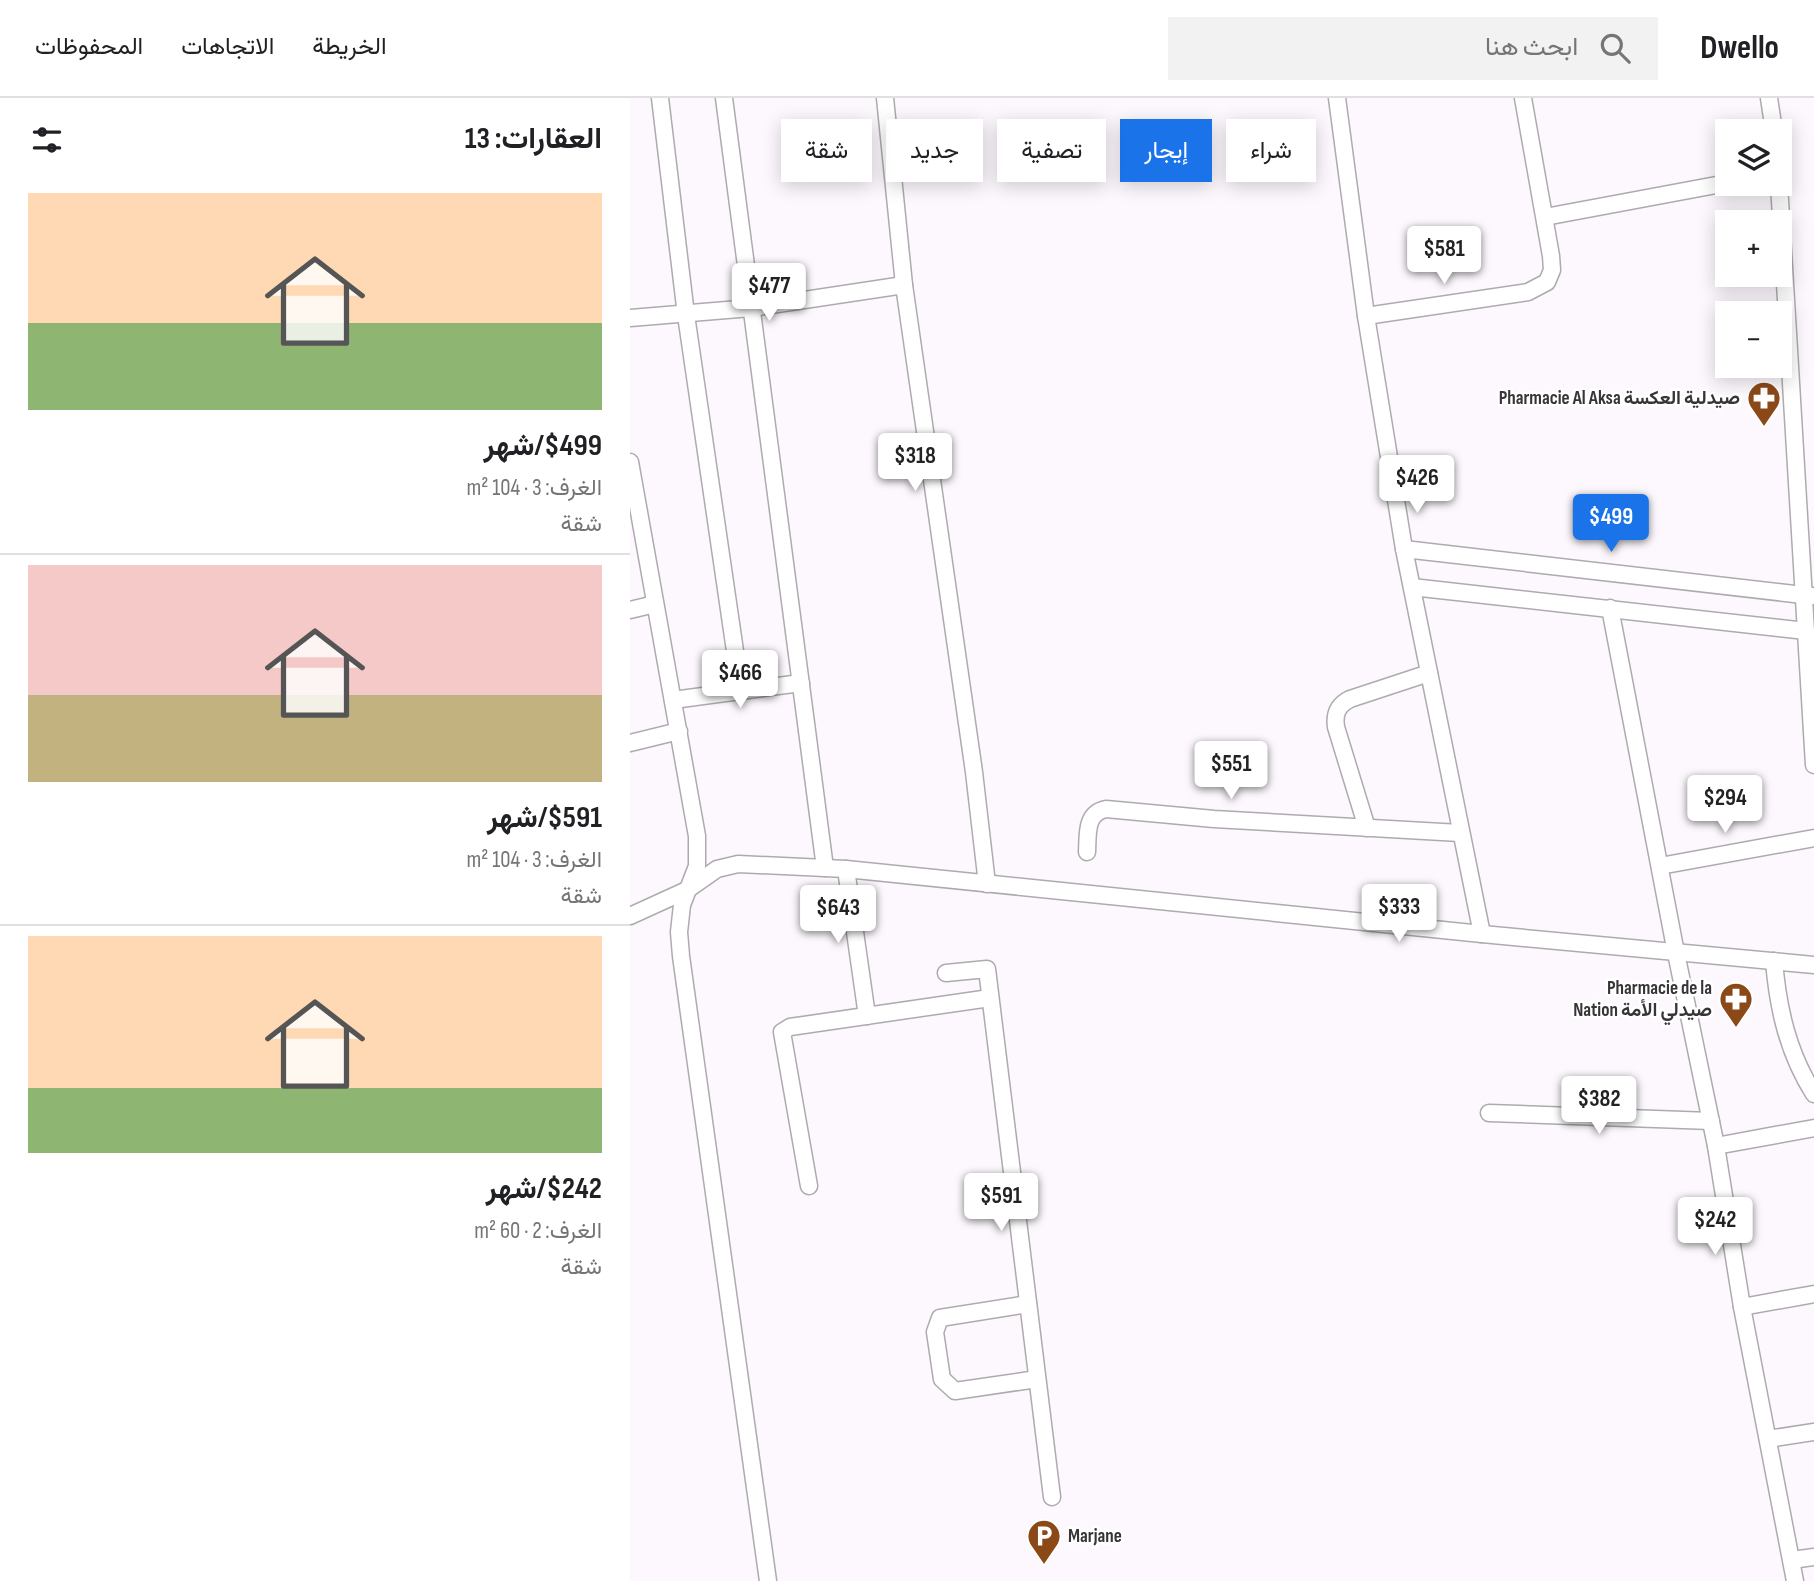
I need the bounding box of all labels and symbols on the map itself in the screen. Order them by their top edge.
pin: $581 [1403,226,1485,286]
pin: $477 [728,264,810,323]
pharmacy icon: Pharmacie Al Aksa صيدلية العكسة [1745,379,1783,428]
place label: Pharmacie Al Aksa صيدلية العكسة [1499,387,1740,410]
pin: $318 [874,434,956,493]
pin: $426 [1376,456,1458,515]
pin: $499 [1570,494,1652,554]
pin: $466 [699,650,781,710]
pin: $551 [1190,742,1272,801]
pin: $294 [1684,776,1766,835]
pin: $333 [1358,884,1440,944]
pin: $643 [797,886,879,945]
place label: Pharmacie de la Nation صيدلي الأمة [1573,977,1712,1026]
pharmacy icon: Pharmacie de la Nation صيدلي الأمة [1717,980,1755,1029]
pin: $382 [1558,1076,1640,1136]
pin: $591 [960,1174,1042,1233]
pin: $242 [1674,1198,1756,1257]
parking icon: Marjane [1025,1517,1063,1566]
place label: Marjane [1068,1525,1122,1548]

